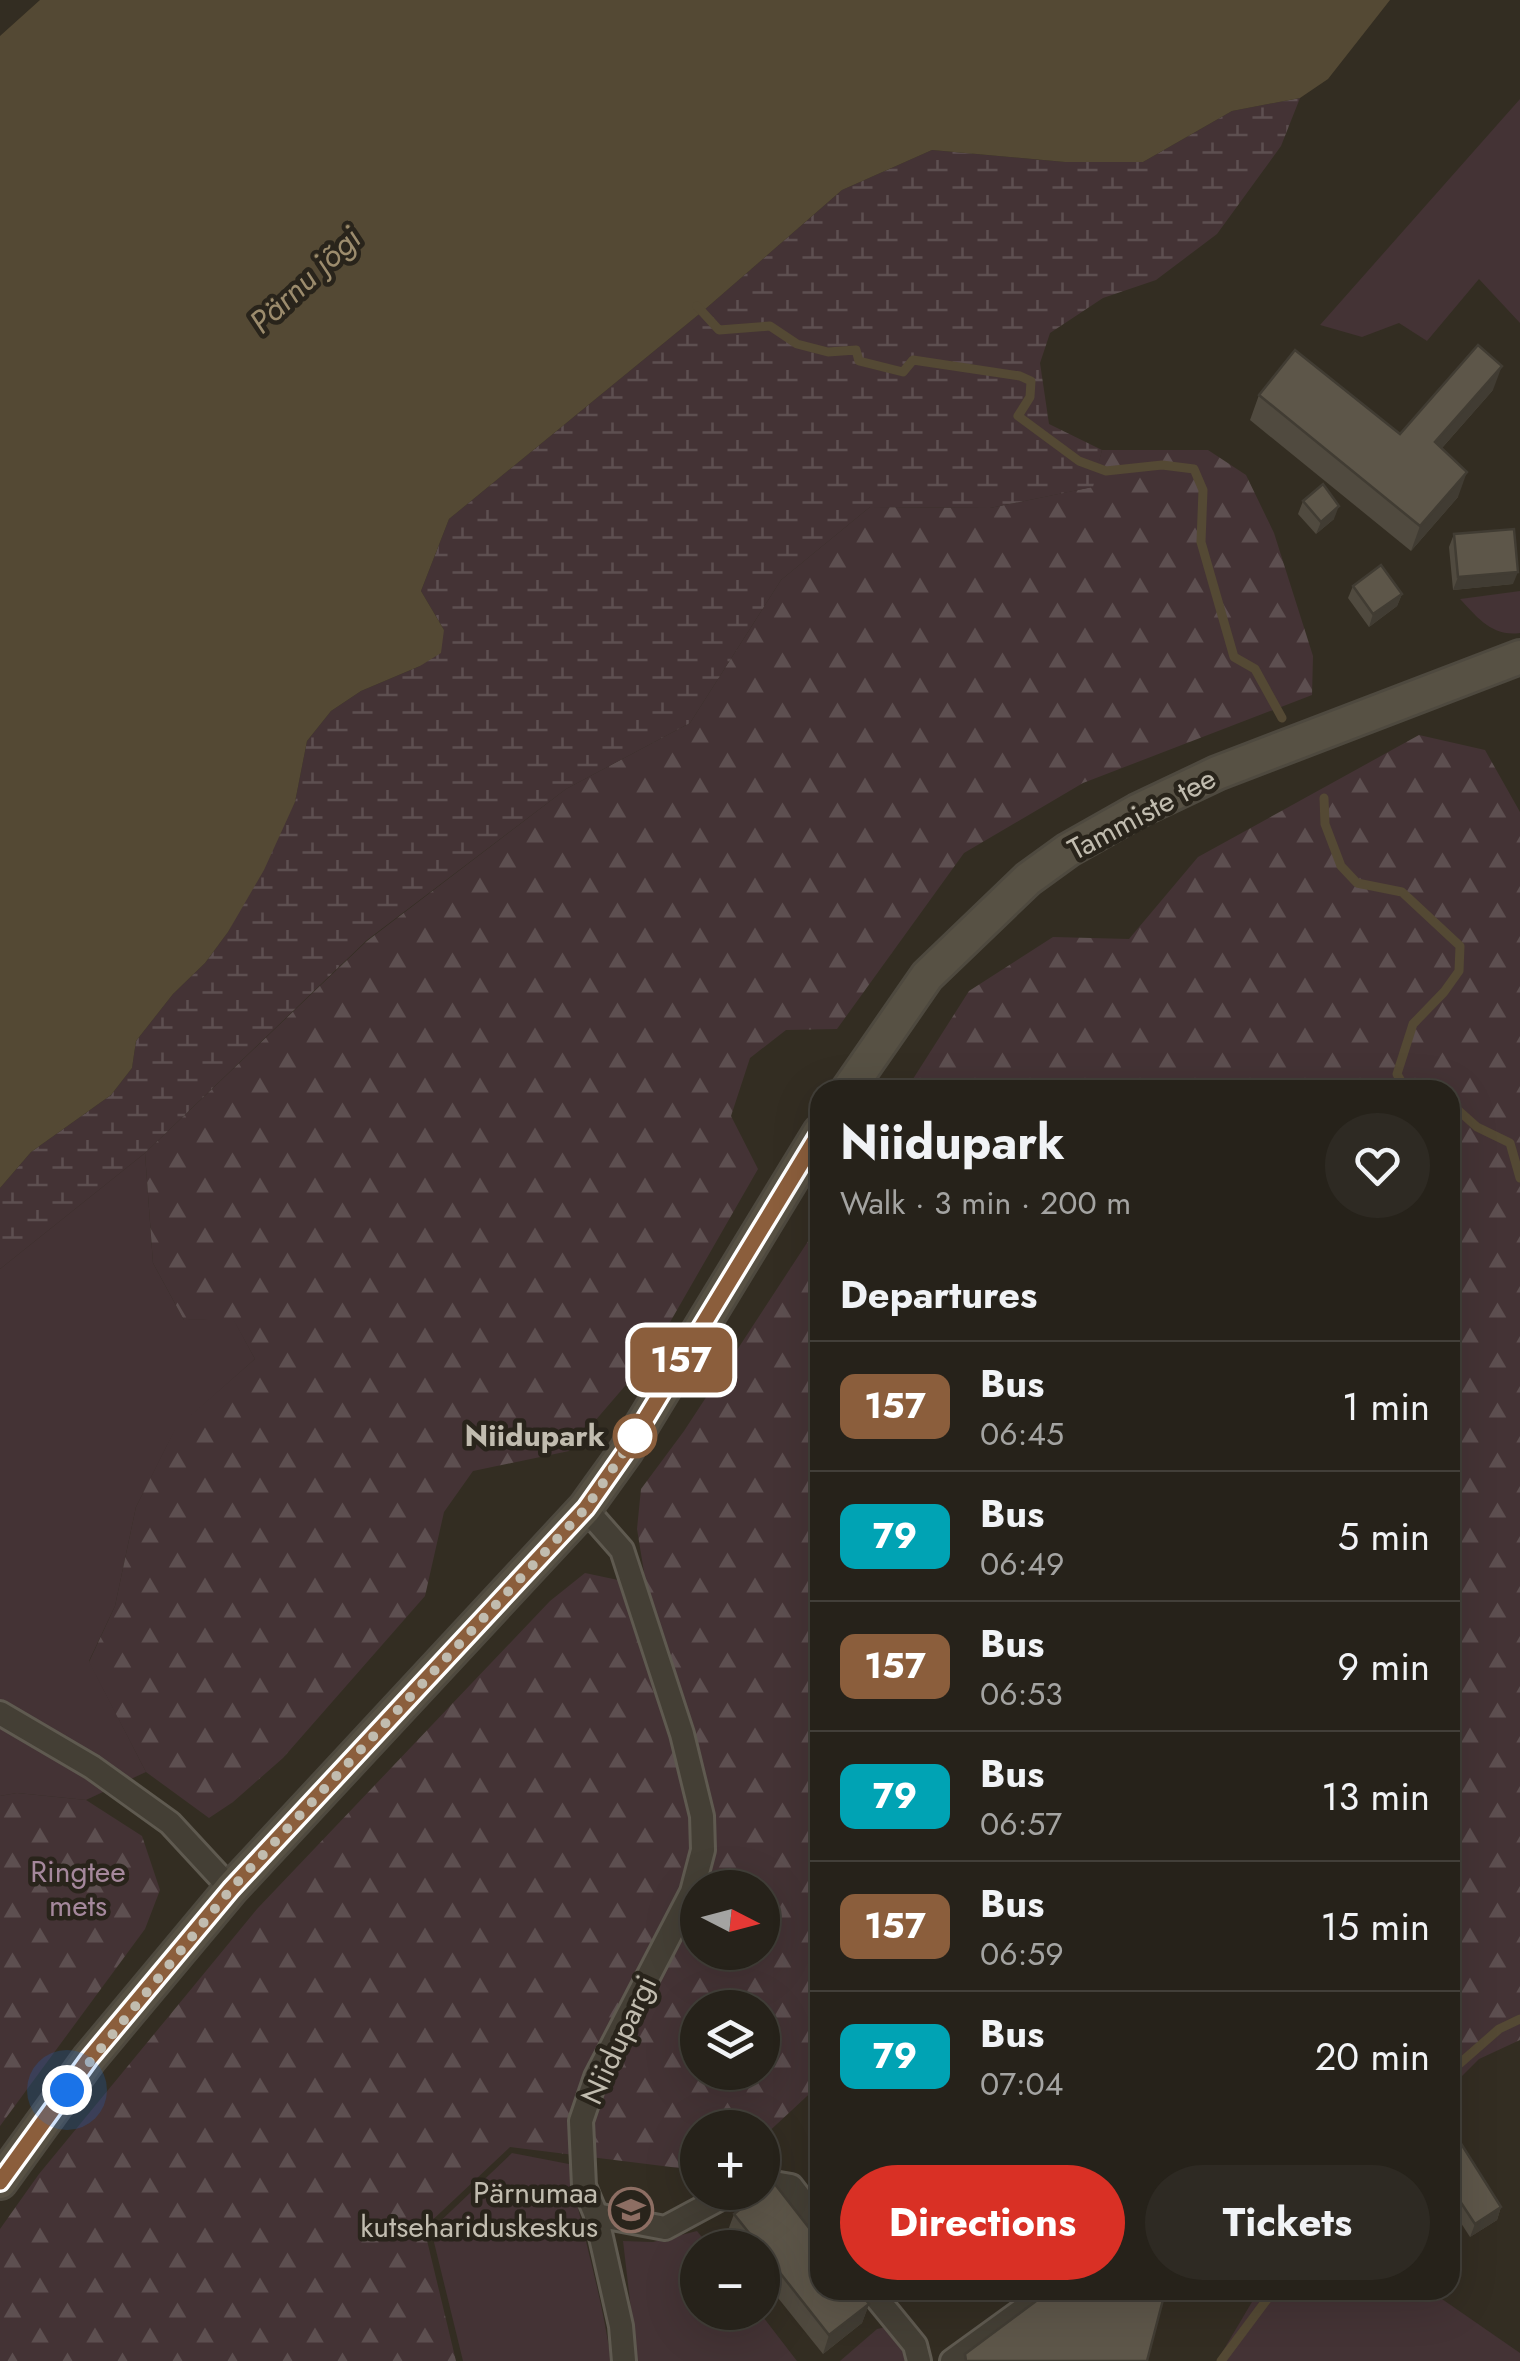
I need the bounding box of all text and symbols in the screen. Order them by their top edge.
water label: Pärnu jõgi [239,215,372,344]
street label: Tammiste tee [1060,757,1223,871]
text: Niidupark [840,1108,1065,1177]
button: heart [1325,1113,1430,1218]
text: Walk · 3 min · 200 m [840,1180,1131,1226]
text: Departures [840,1267,1037,1322]
line badge: 157 [624,1328,738,1392]
text: 157 [650,1335,712,1385]
text: Bus [980,1356,1044,1411]
text: 1 min [1342,1379,1430,1434]
text: 157 [864,1381,926,1431]
text: 06:45 [980,1411,1064,1457]
place label: Niidupark [465,1414,606,1457]
marker: Niidupark [614,1415,656,1457]
text: Bus [980,1486,1044,1541]
text: 5 min [1338,1509,1430,1564]
text: 79 [873,1511,917,1561]
text: 06:49 [980,1541,1064,1587]
text: Bus [980,1616,1044,1671]
text: 9 min [1337,1639,1430,1694]
text: 157 [864,1641,926,1691]
text: 06:53 [980,1671,1063,1717]
text: Bus [980,1746,1044,1801]
text: 13 min [1321,1769,1430,1824]
text: 79 [873,1771,917,1821]
text: 06:57 [980,1801,1062,1847]
park label: Ringtee mets [30,1850,126,1927]
north arrow [680,1870,780,1970]
map controls [680,1870,780,2330]
text: Bus [980,1876,1044,1931]
text: 15 min [1321,1899,1430,1954]
text: 157 [864,1901,926,1951]
text: 06:59 [980,1931,1064,1977]
street label: Niidupargi [570,1968,667,2111]
button: layers [680,1990,780,2090]
text: Bus [980,2006,1044,2061]
text: 20 min [1315,2029,1430,2084]
text: 79 [873,2031,917,2081]
text: 07:04 [980,2061,1063,2107]
your location [42,2065,92,2115]
button: + [680,2110,780,2210]
button: Directions [840,2165,1125,2280]
button: Tickets [1145,2165,1430,2280]
place label: Pärnumaa kutsehariduskeskus [360,2171,598,2248]
school or university icon: Pärnumaa kutsehariduskeskus [608,2187,654,2233]
button: − [680,2230,780,2330]

